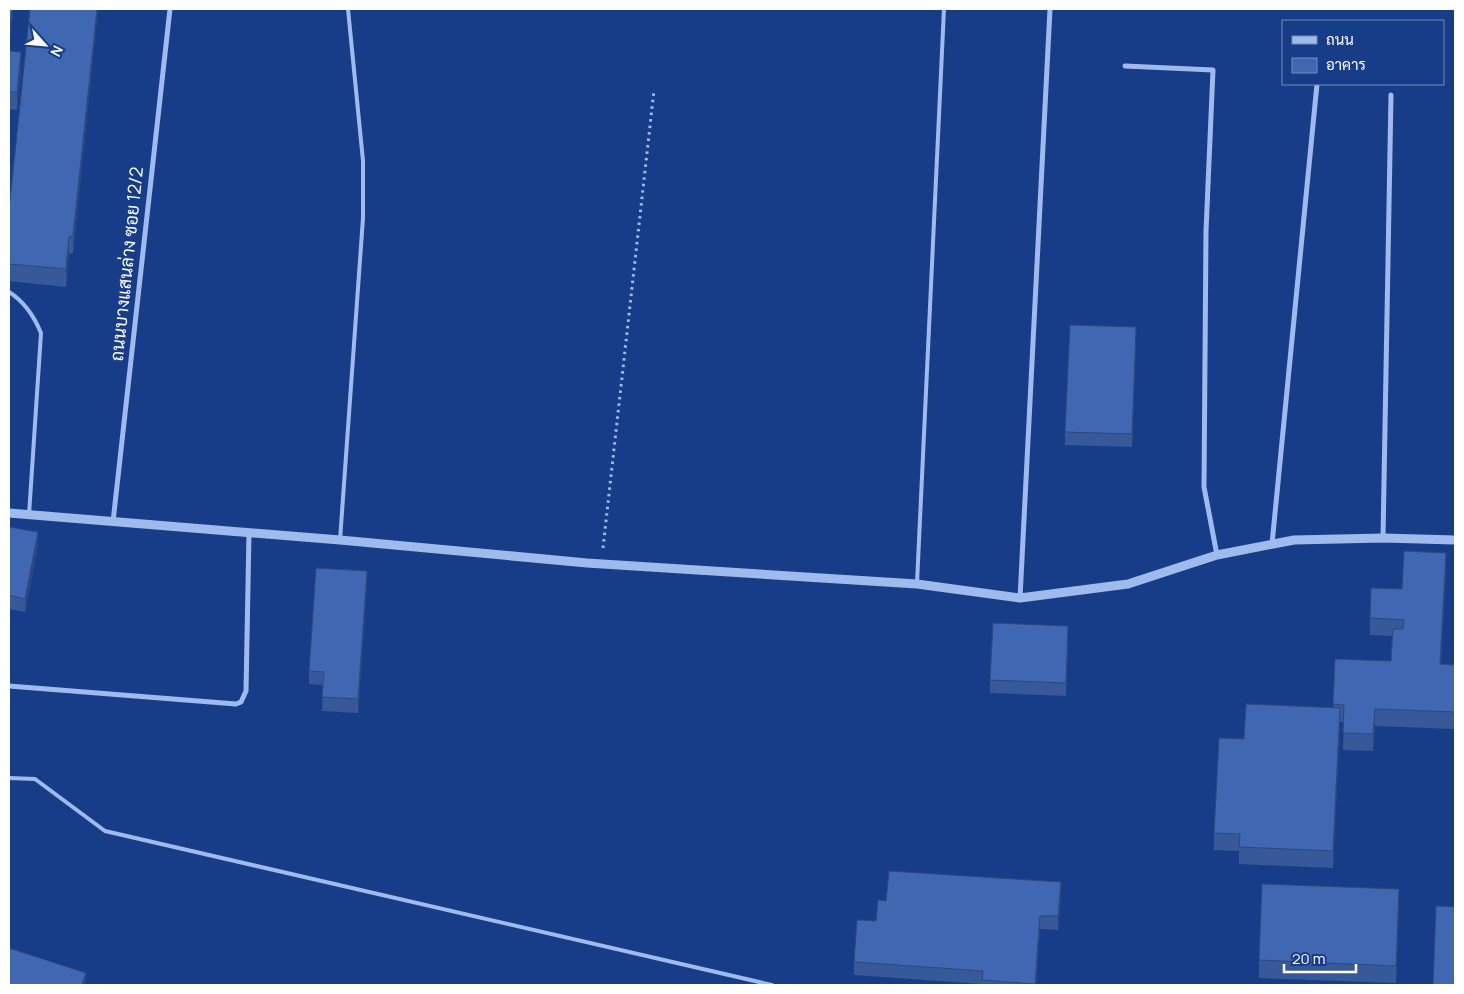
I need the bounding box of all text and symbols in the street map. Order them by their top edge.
north arrow [20,20,70,70]
legend [1282,20,1444,85]
text: ถนน [1326,29,1354,50]
text: N [46,42,68,60]
text: อาคาร [1326,54,1366,75]
street label: ถนนบางแสนล่าง ซอย 12/2 [104,166,148,362]
scale bar [1284,942,1356,974]
text: 20 m [1292,948,1325,969]

